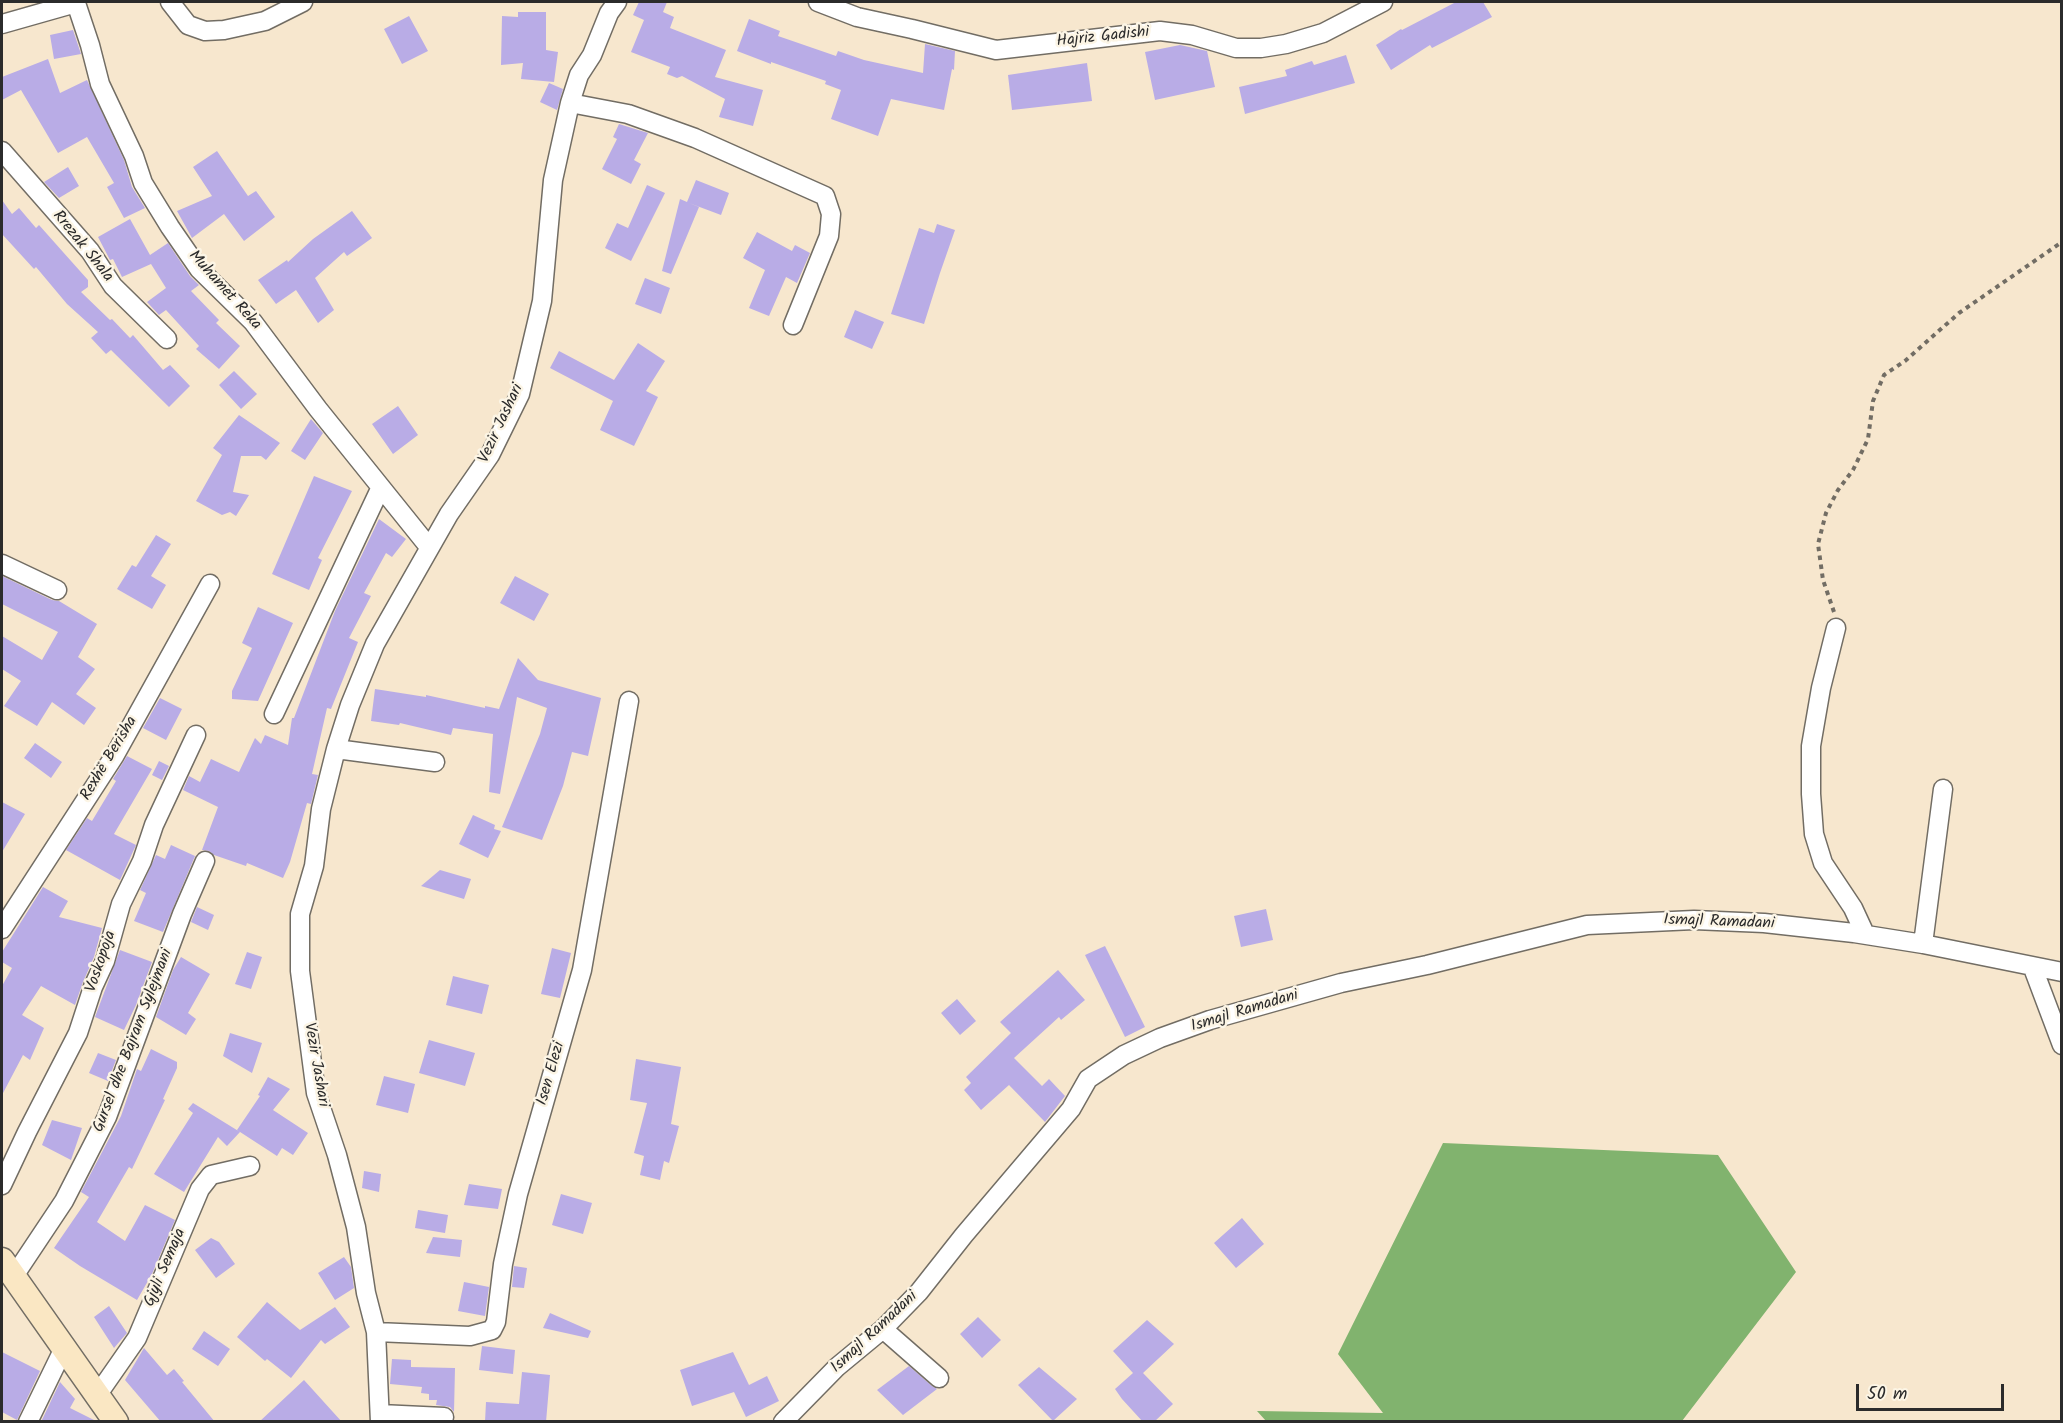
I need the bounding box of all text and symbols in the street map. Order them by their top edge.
street label: Hajriz Gadishi [1056,24,1150,52]
street label: Rrezak Shala [47,207,117,287]
street label: Muhamet Reka [183,247,265,335]
street label: Vezir Jashari [475,381,529,467]
street label: Rexhë Berisha [77,713,143,805]
street label: Ismajl Ramadani [1663,911,1775,935]
street label: Voskopoja [83,929,121,995]
street label: Gursel dhe Bajram Sylejmani [90,947,178,1135]
street label: Ismajl Ramadani [1189,987,1301,1037]
street label: Vezir Jashari [298,1021,332,1109]
street label: Isen Elezi [534,1040,570,1108]
street label: Gjyli Semaja [141,1226,191,1310]
street label: Ismajl Ramadani [828,1288,922,1378]
scale bar [1859,1372,2008,1410]
text: 50 m [1867,1380,1907,1409]

